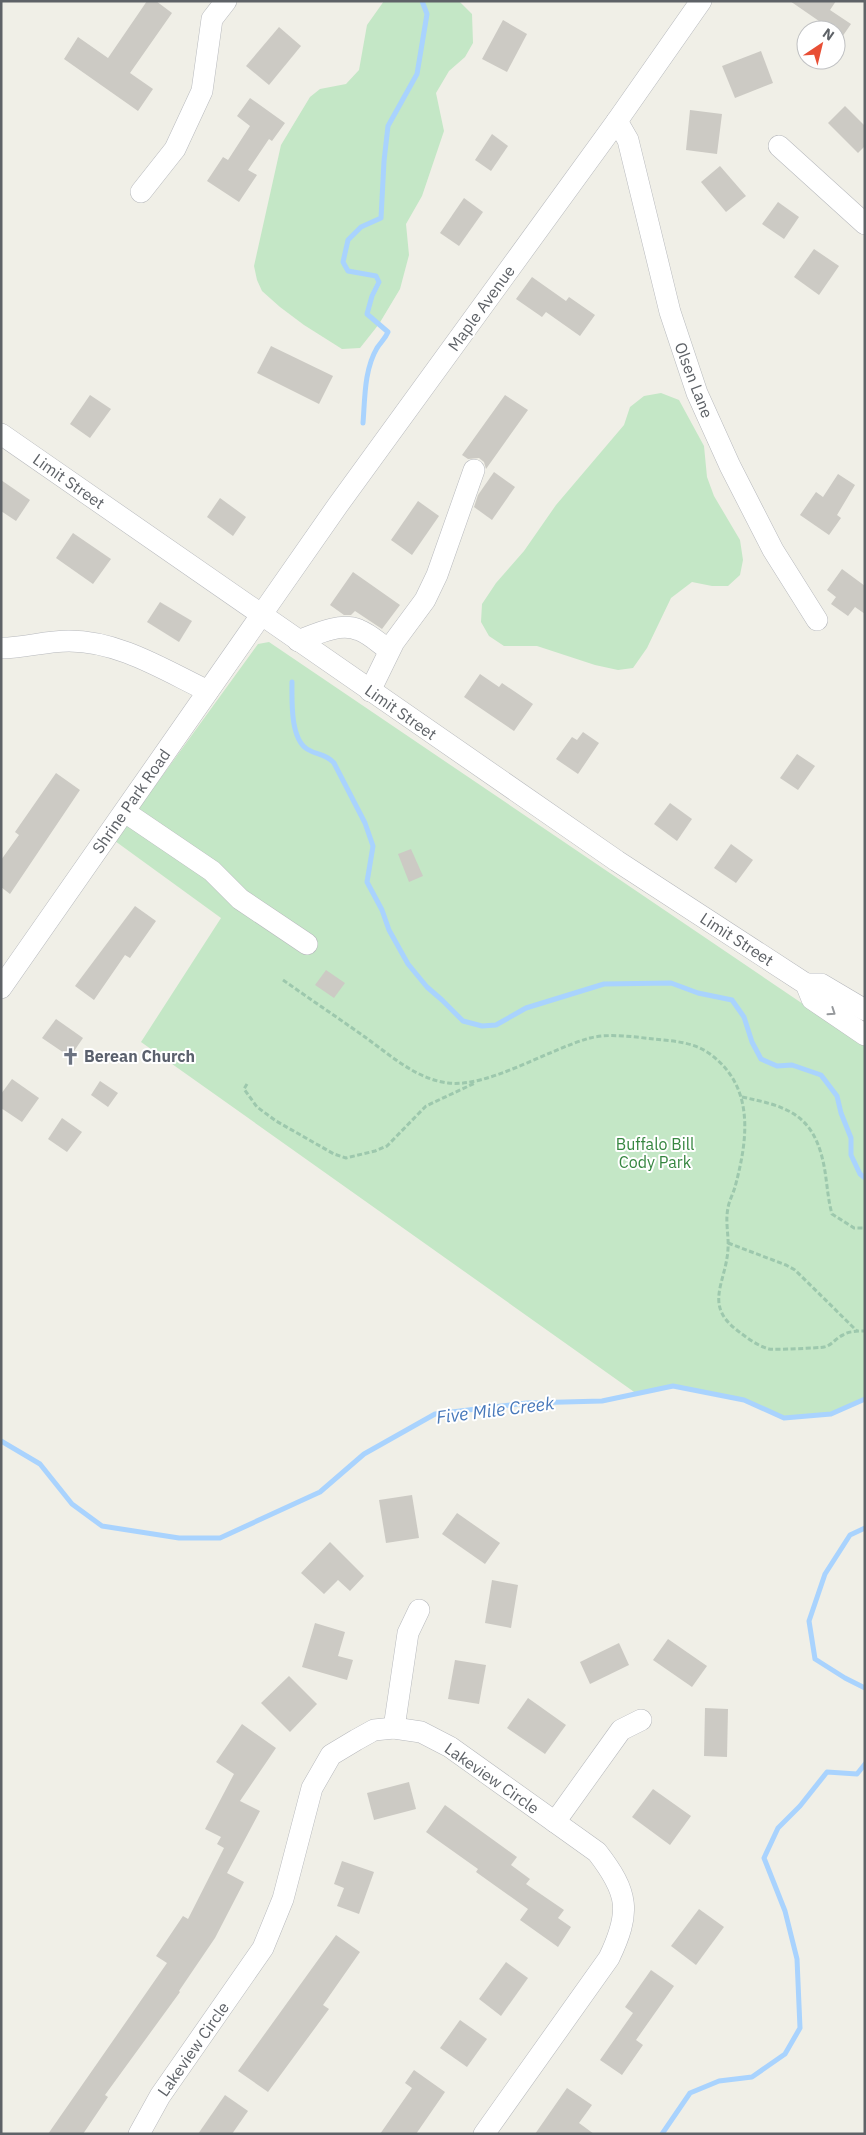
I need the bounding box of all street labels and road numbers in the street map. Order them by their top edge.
street label: Maple Avenue [443,261,519,355]
street label: Olsen Lane [670,339,718,421]
street label: Limit Street [29,449,109,513]
street label: Limit Street [361,680,441,744]
street label: Shrine Park Road [88,745,174,857]
street label: Limit Street [697,908,777,970]
street label: Lakeview Circle [441,1738,543,1818]
street label: Lakeview Circle [153,1998,233,2100]

